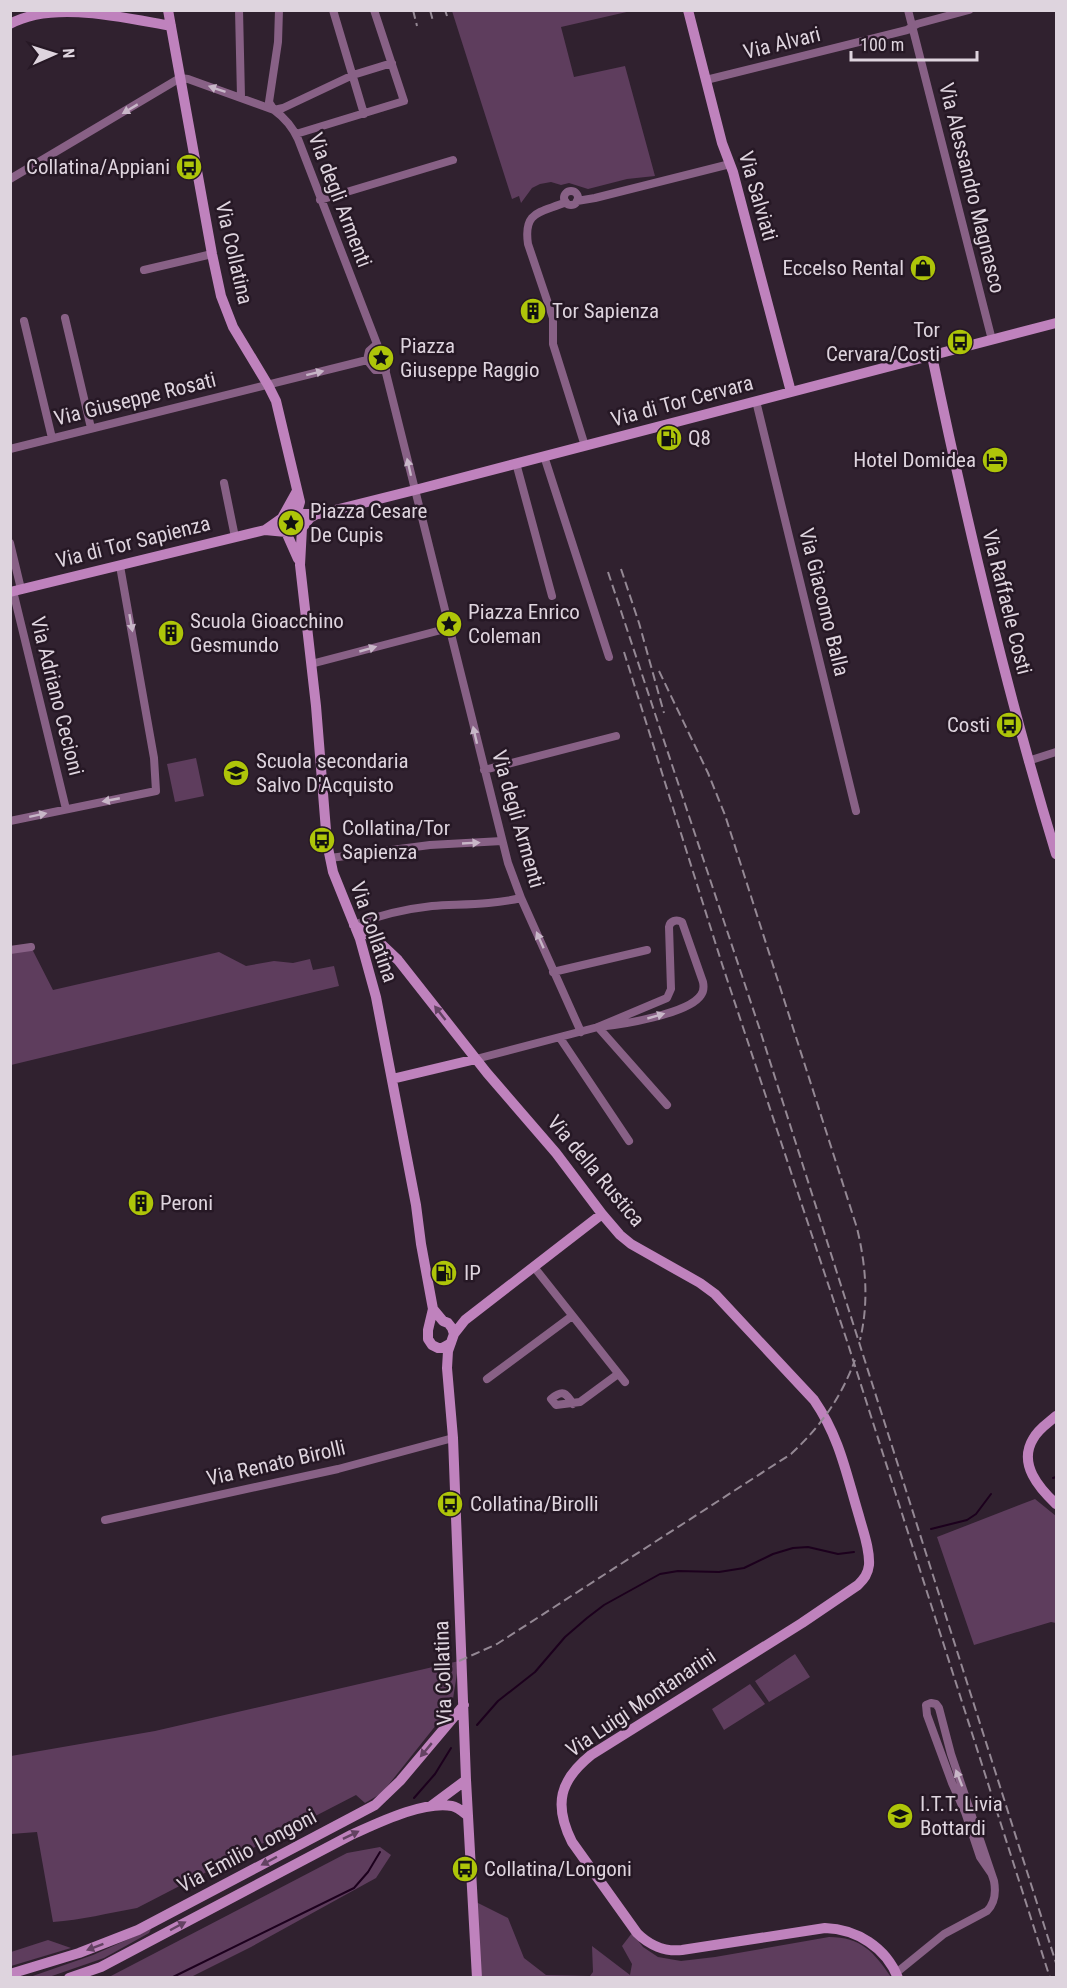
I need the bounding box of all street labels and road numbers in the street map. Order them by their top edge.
street label: Via Alvari [741,22,823,64]
street label: Via Alessandro Magnasco [934,80,1010,296]
street label: Via degli Armenti [303,129,377,271]
street label: Via Salviati [734,148,782,244]
street label: Via Collatina [211,199,257,307]
street label: Via Giuseppe Rosati [52,367,218,431]
street label: Via di Tor Cervara [608,371,756,431]
street label: Via di Tor Sapienza [53,511,213,573]
street label: Via Giacomo Balla [794,526,854,678]
street label: Via Raffaele Costi [977,527,1037,677]
street label: Via Adriano Cecioni [26,614,88,778]
street label: Via degli Armenti [487,747,549,891]
street label: Via Collatina [346,879,402,985]
street label: Via della Rustica [542,1110,650,1232]
street label: Via Renato Birolli [204,1435,348,1491]
street label: Via Collatina [429,1620,457,1726]
street label: Via Luigi Montanarini [562,1644,720,1762]
street label: Via Emilio Longoni [173,1804,321,1898]

